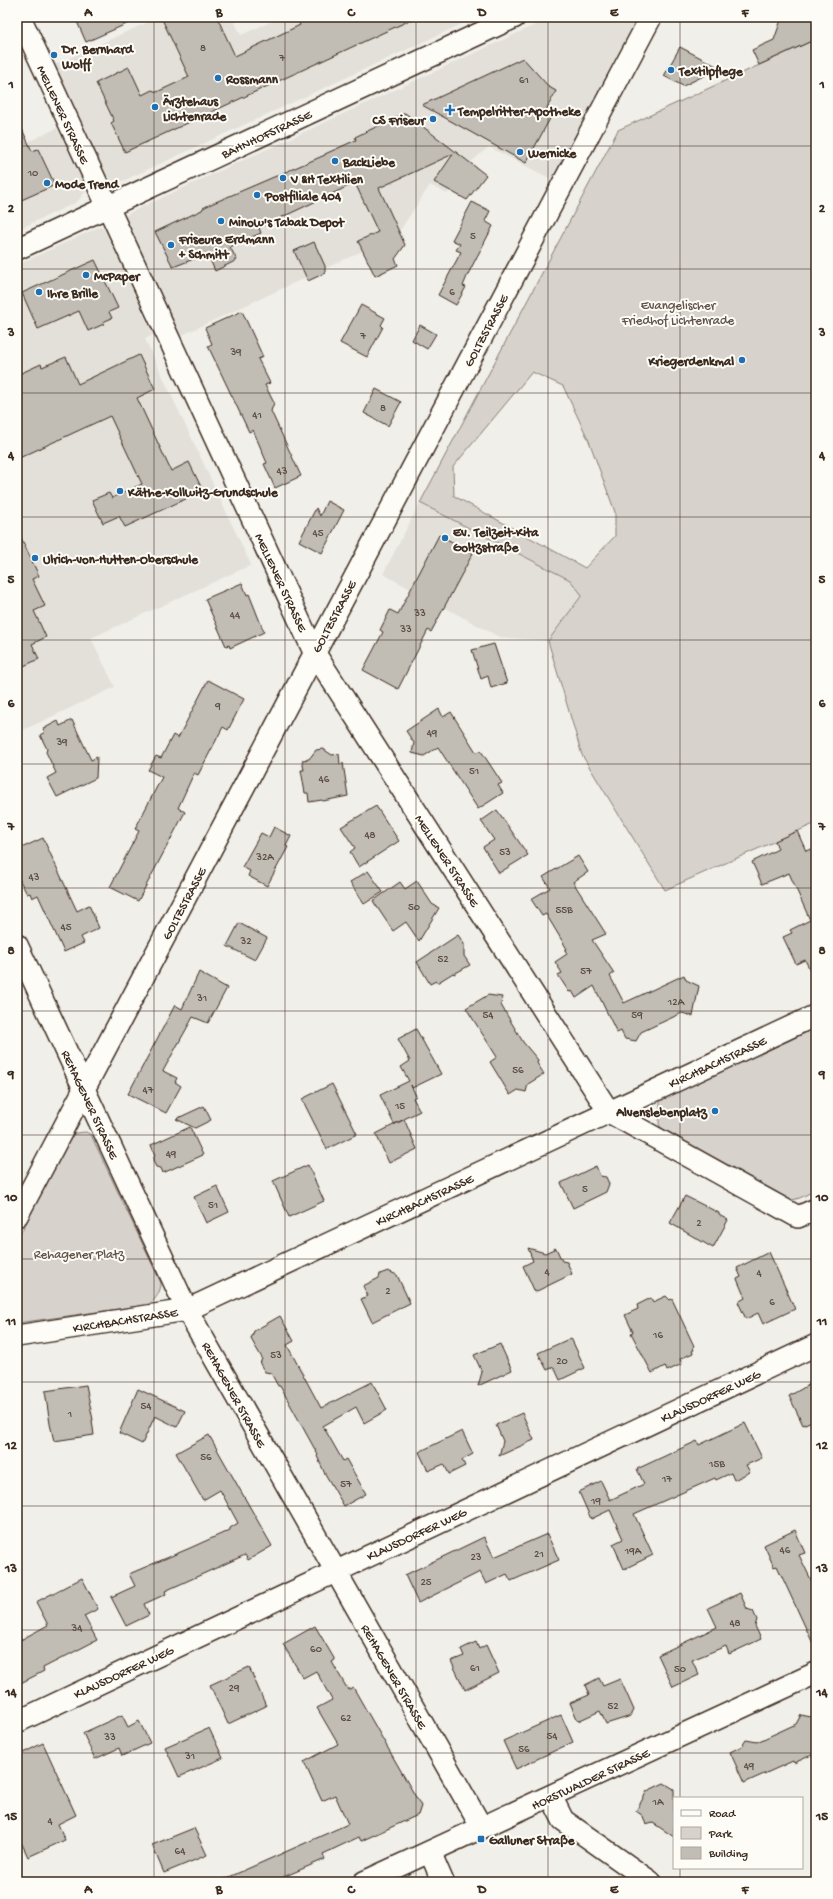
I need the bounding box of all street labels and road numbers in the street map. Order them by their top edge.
street label: MELLENER STRASSE [32,63,91,167]
street label: BAHNHOFSTRASSE [219,107,315,163]
street label: GOLTZSTRASSE [462,292,513,370]
street label: MELLENER STRASSE [250,531,309,635]
street label: GOLTZSTRASSE [310,578,361,656]
street label: MELLENER STRASSE [411,812,482,911]
street label: GOLTZSTRASSE [160,865,211,943]
street label: KIRCHBACHSTRASSE [667,1034,770,1092]
street label: REHAGENER STRASSE [57,1048,121,1163]
street label: KIRCHBACHSTRASSE [374,1172,477,1230]
street label: KIRCHBACHSTRASSE [72,1306,180,1337]
street label: REHAGENER STRASSE [198,1340,269,1451]
street label: KLAUSDORFER WEG [659,1367,764,1427]
street label: KLAUSDORFER WEG [365,1505,470,1565]
street label: REHAGENER STRASSE [357,1622,429,1733]
street label: KLAUSDORFER WEG [72,1643,177,1703]
street label: HORSTWALDER STRASSE [530,1746,653,1814]

